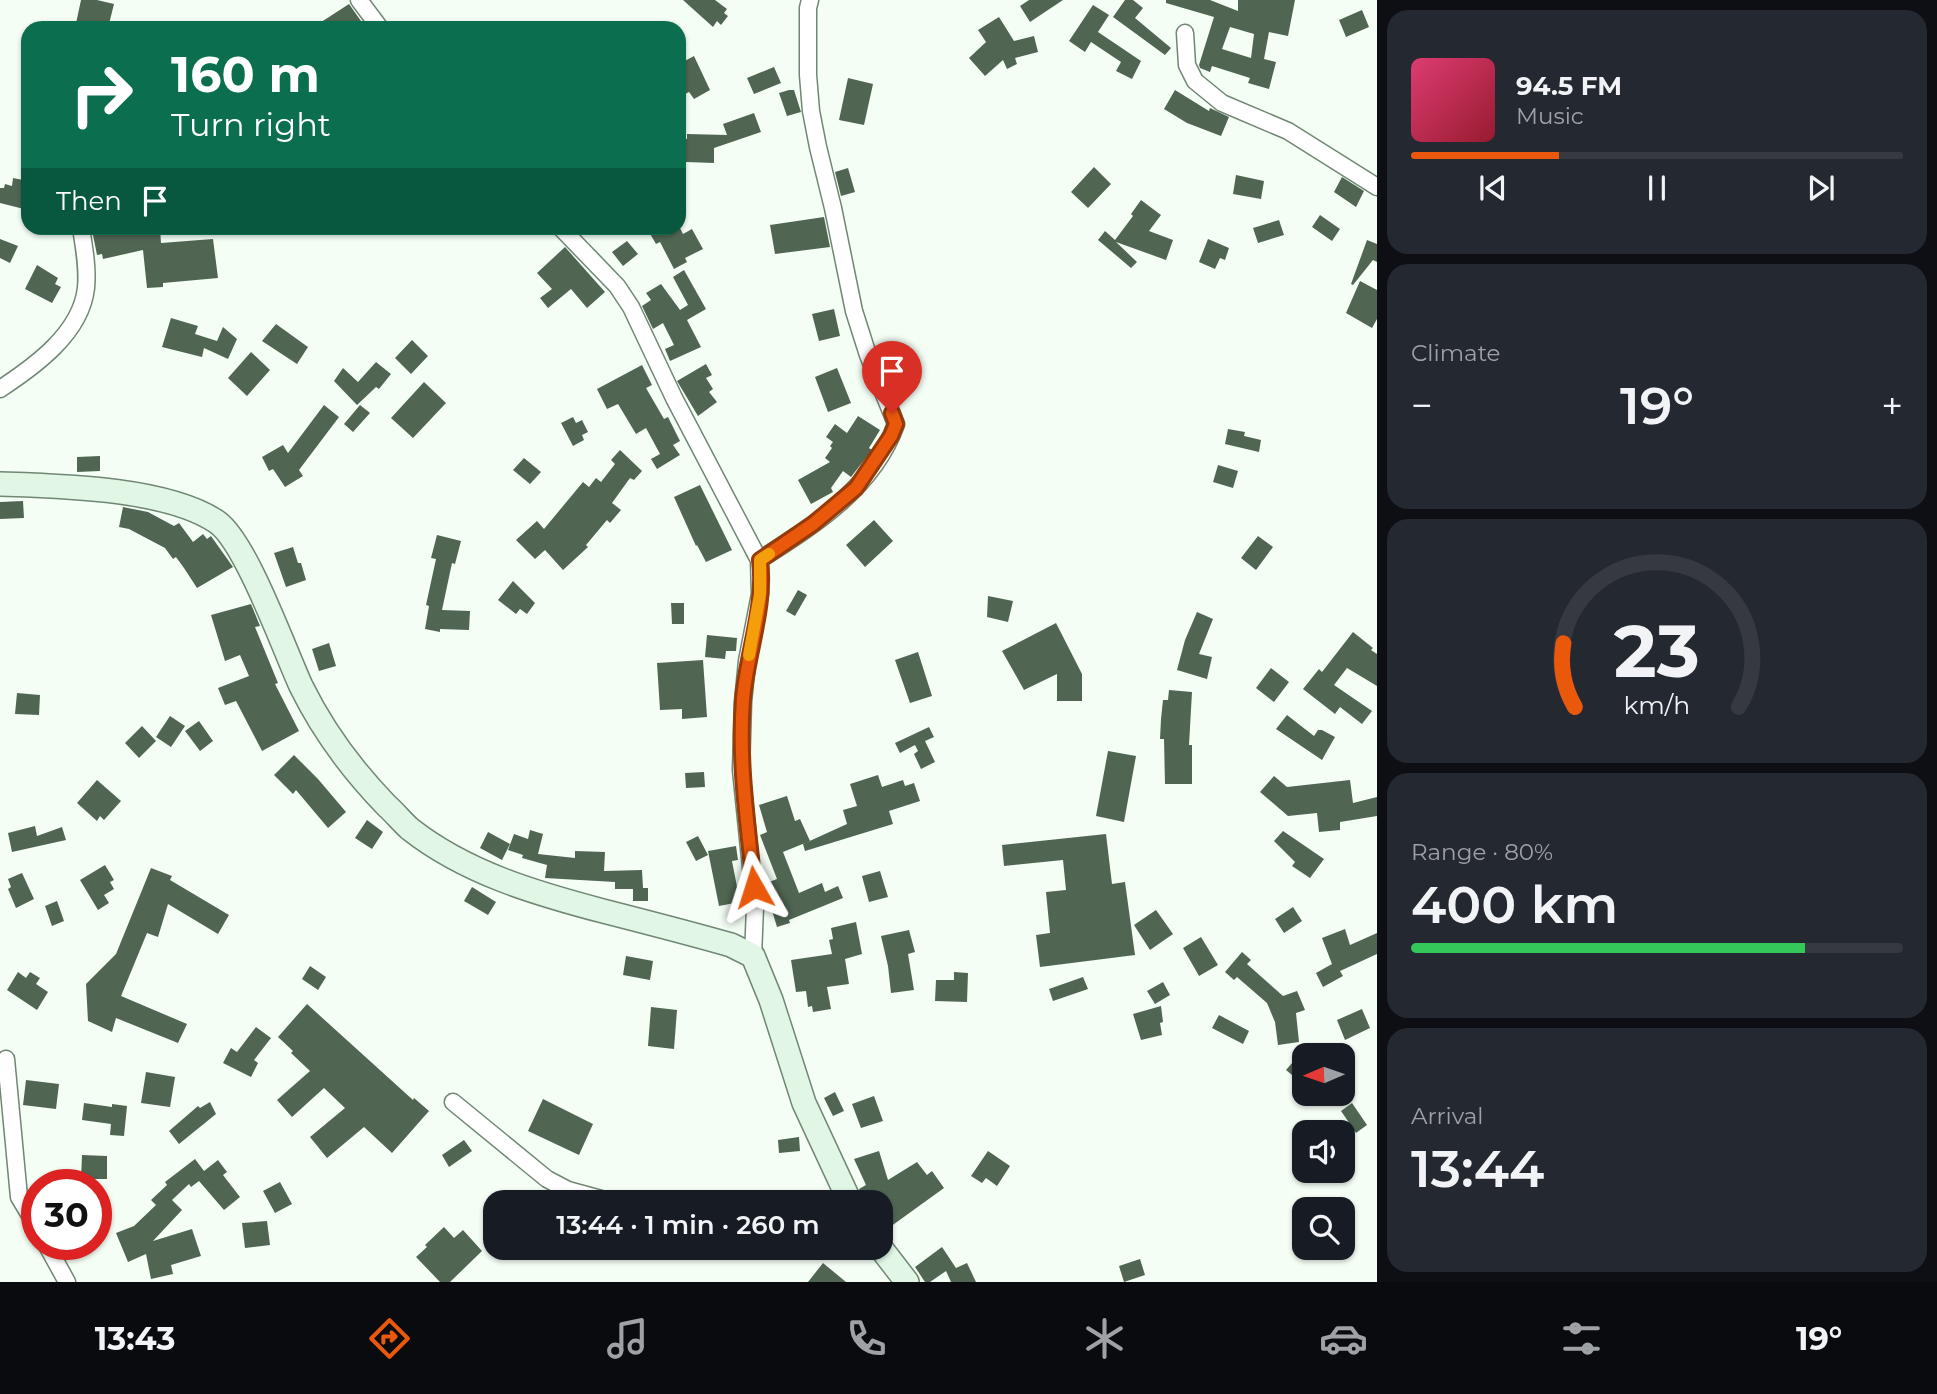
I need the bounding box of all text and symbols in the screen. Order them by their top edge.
text: 160 m [171,45,320,104]
icon: right [56,49,147,140]
text: 94.5 FM [1516,70,1622,102]
text: Music [1516,102,1584,130]
text: Turn right [171,105,331,144]
icon: previous [1474,169,1512,207]
icon: pause [1638,169,1676,207]
icon: next [1802,169,1840,207]
icon: arrive [136,182,174,220]
text: Then [56,185,122,217]
text: Climate [1411,339,1500,367]
pin [862,341,922,413]
icon: arrive [873,352,911,390]
text: 19° [1620,374,1694,437]
text: − [1411,382,1433,429]
text: + [1881,382,1903,429]
text: 23 [1614,607,1700,695]
text: km/h [1624,690,1690,720]
text: Range · 80% [1411,838,1553,866]
position arrow [717,850,791,924]
text: 400 km [1411,873,1618,936]
north arrow [1292,1043,1354,1106]
map controls [1292,1043,1355,1260]
text: Arrival [1411,1102,1484,1130]
button: sound [1292,1120,1355,1183]
text: 13:44 [1411,1137,1544,1200]
speed limit sign: 30 [21,1169,112,1260]
button: search [1292,1197,1355,1260]
text: 13:44 · 1 min · 260 m [556,1209,820,1241]
icon: directions [365,1314,414,1363]
icon: music [603,1314,652,1363]
icon: phone [842,1314,891,1363]
icon: climate [1080,1314,1129,1363]
icon: car [1319,1314,1368,1363]
icon: filters [1557,1314,1606,1363]
text: 13:43 [95,1319,175,1358]
text: 19° [1796,1319,1842,1358]

